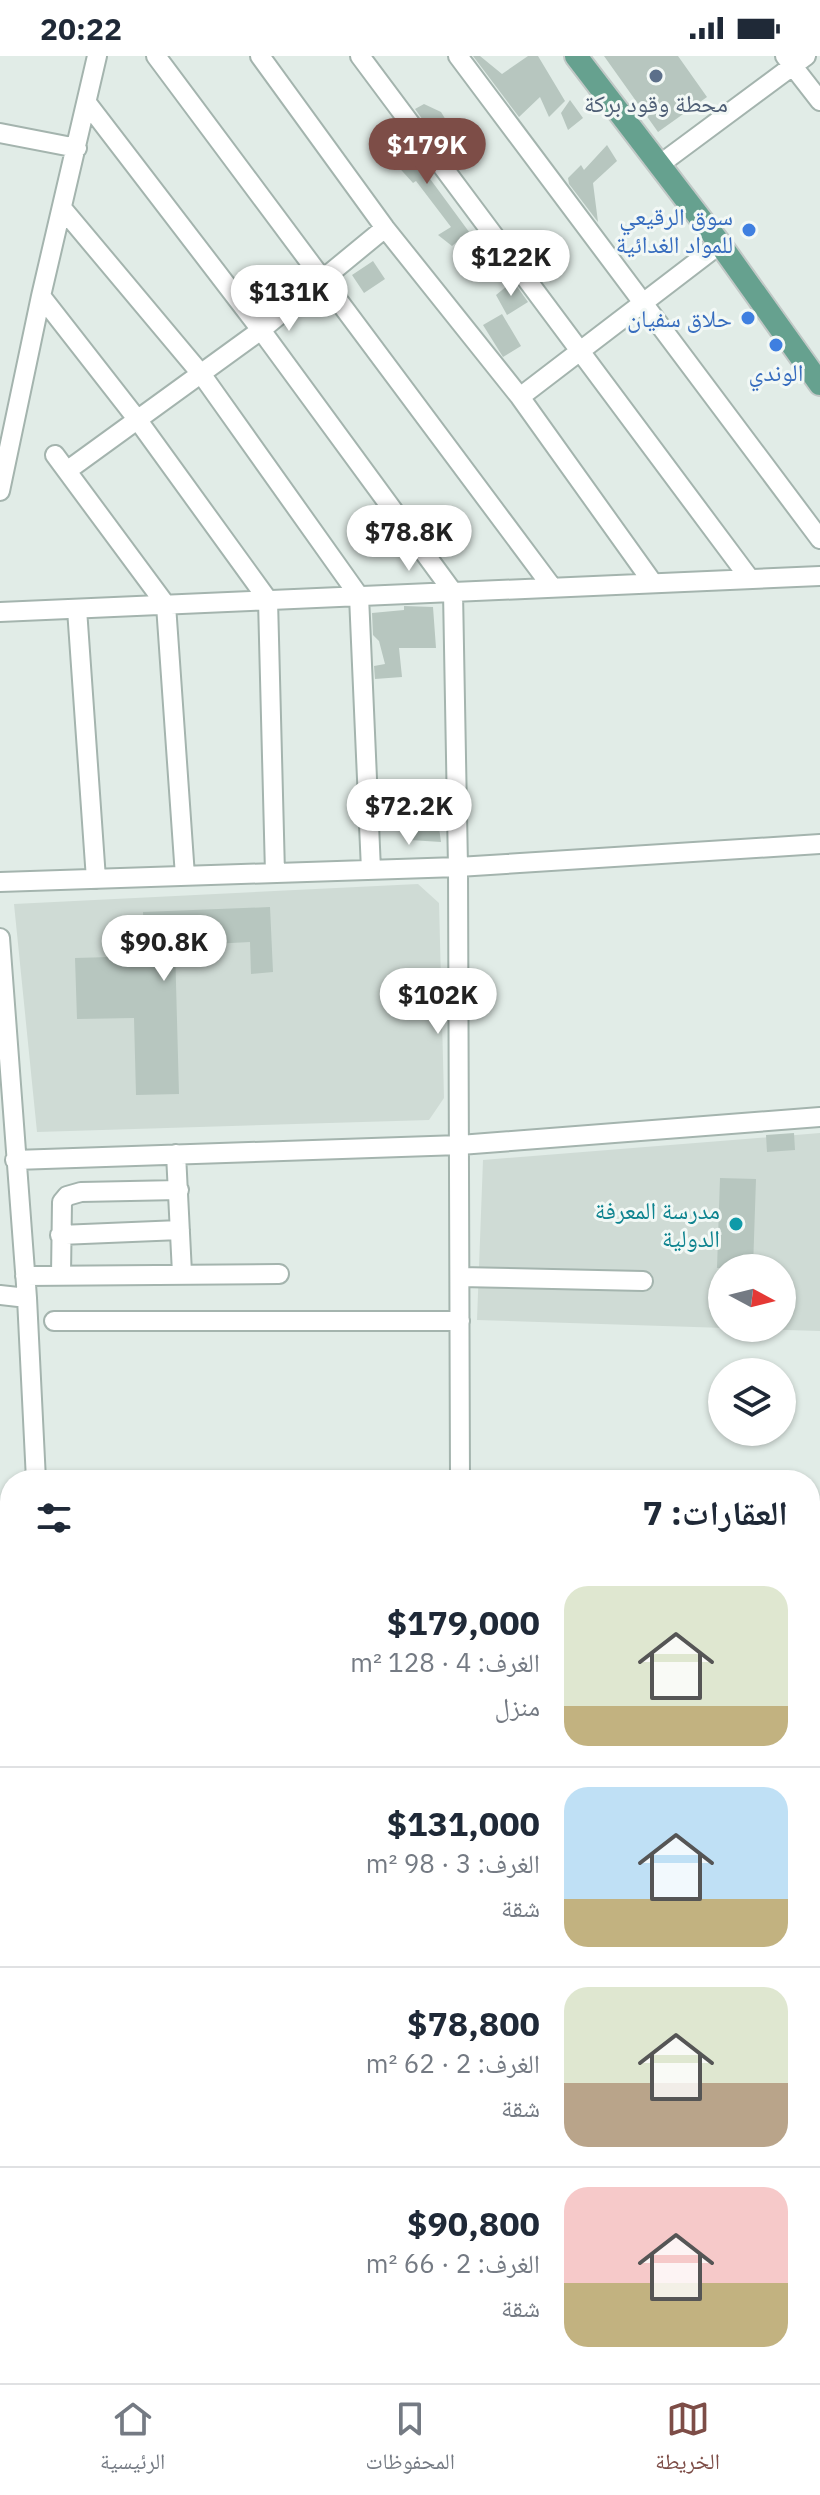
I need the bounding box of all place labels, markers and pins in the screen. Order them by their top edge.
marker: محطة وقود بركة [647,67,665,85]
place label: محطة وقود بركة [584,87,728,119]
pin: $179K [371,118,483,186]
place label: سوق الرقيعي للمواد الغدائية [616,200,733,260]
marker: سوق الرقيعي للمواد الغدائية [740,221,758,239]
pin: $122K [455,230,567,298]
pin: $131K [233,265,345,333]
place label: حلاق سفيان [627,302,732,334]
marker: حلاق سفيان [739,309,757,327]
marker: الوندي [767,336,785,354]
place label: الوندي [749,356,803,392]
pin: $78.8K [344,505,474,573]
pin: $72.2K [344,779,474,847]
pin: $90.8K [99,915,229,983]
pin: $102K [382,968,494,1036]
place label: مدرسة المعرفة الدولية [595,1194,720,1254]
marker: مدرسة المعرفة الدولية [727,1215,745,1233]

